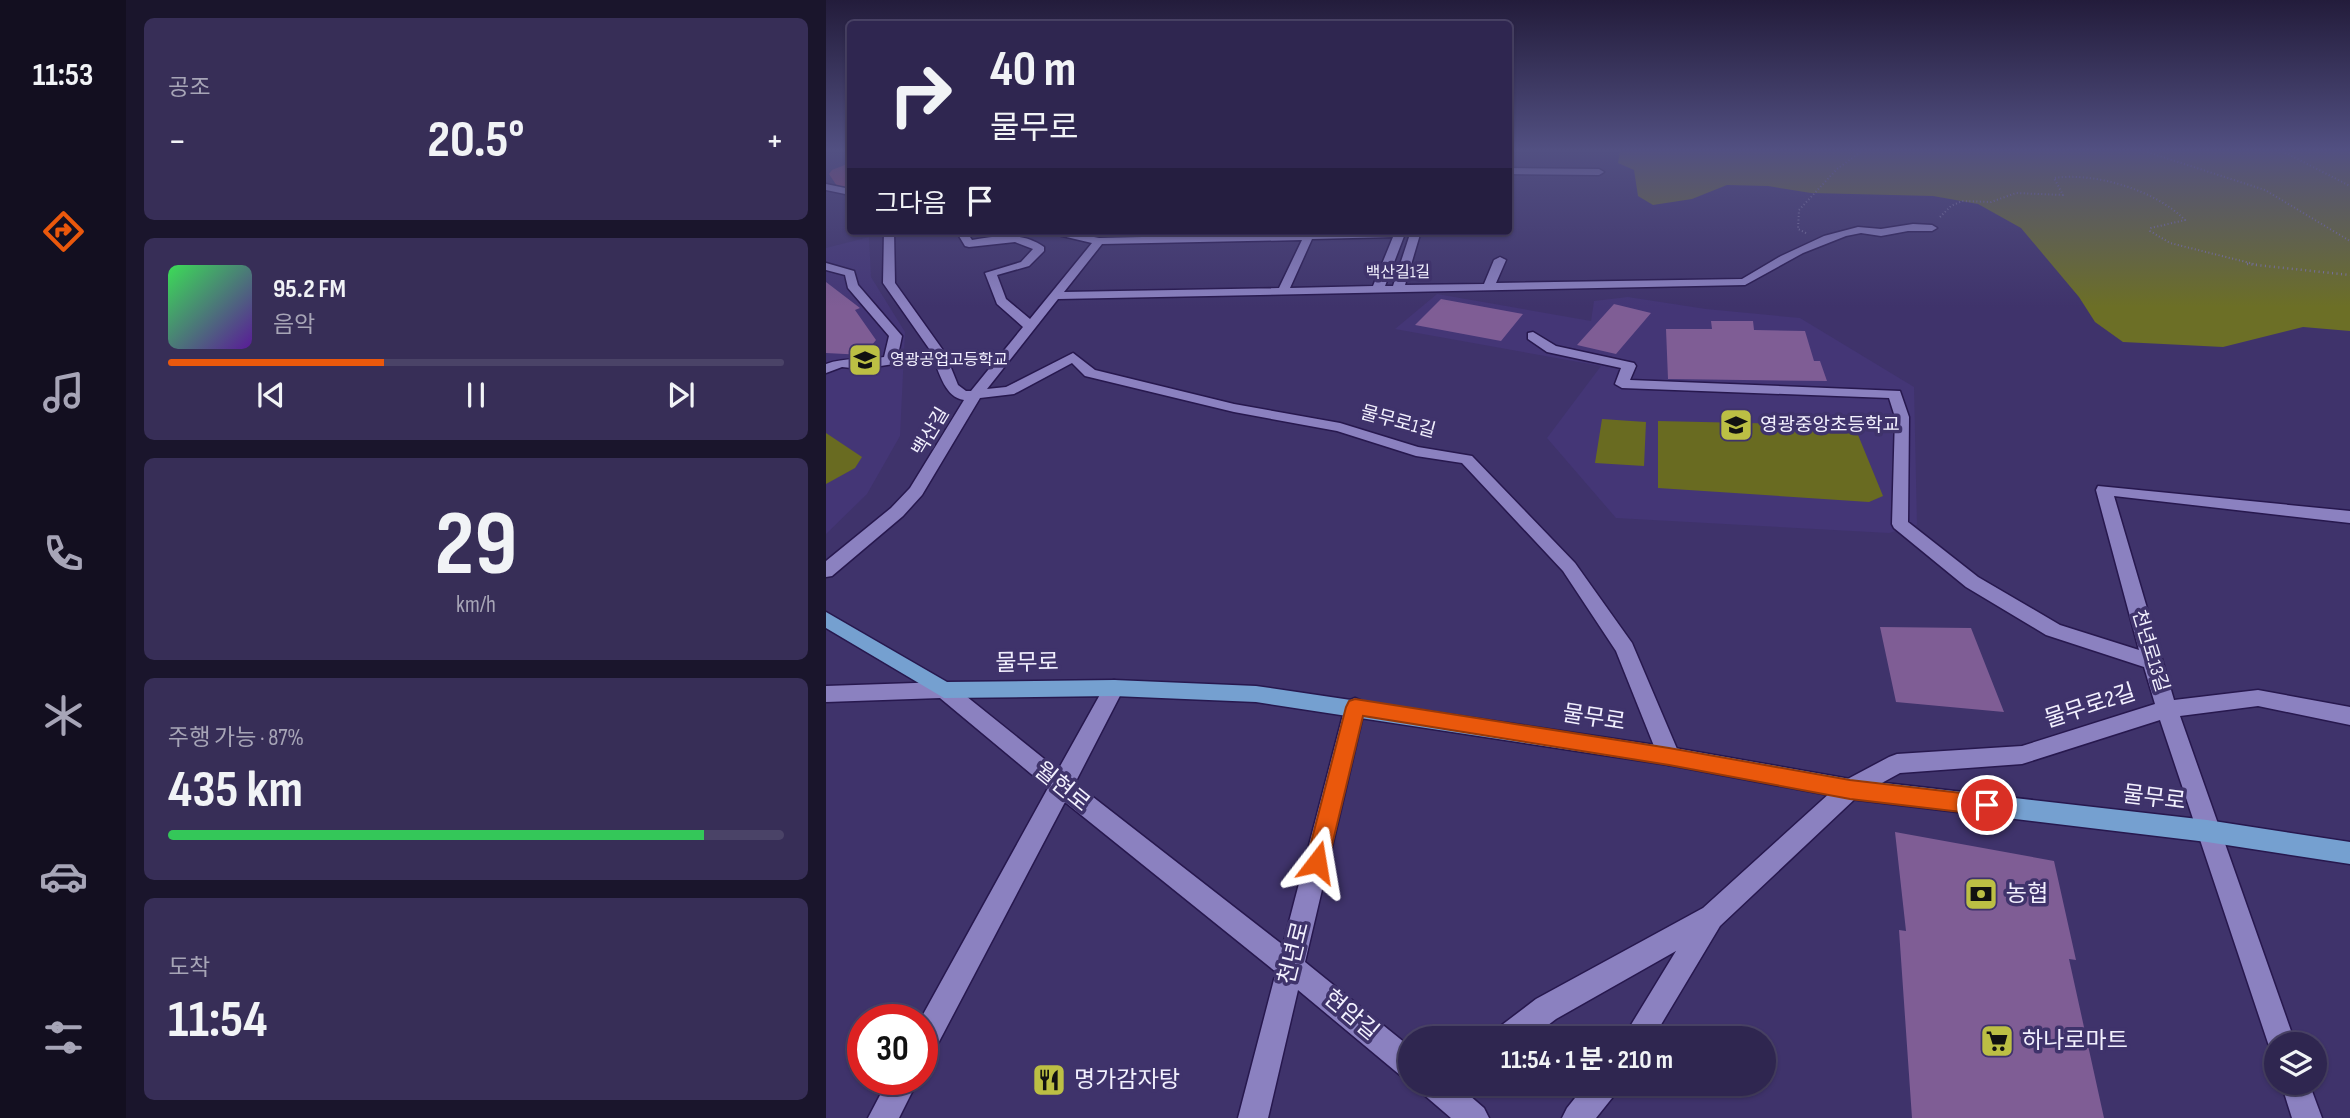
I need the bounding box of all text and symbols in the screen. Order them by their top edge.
text: 40 m [990,41,1076,100]
icon: right [875,49,966,140]
text: 11:53 [33,56,93,95]
text: 공조 [168,74,210,102]
text: 20.5° [427,109,525,172]
text: 물무로 [990,109,1078,148]
text: − [168,119,187,164]
text: + [765,119,784,164]
icon: arrive [961,182,999,220]
text: 그다음 [875,189,947,220]
icon: directions [39,207,88,256]
street label: 백산길1길 [1366,263,1430,283]
text: 95.2 FM [273,274,346,305]
text: 음악 [273,311,315,339]
school or university icon: 영광공업고등학교 [846,341,884,379]
place label: 영광공업고등학교 [890,351,1008,370]
icon: music [39,368,88,417]
icon: previous [252,376,290,414]
icon: pause [457,376,495,414]
icon: next [662,376,700,414]
street label: 물무로1길 [1358,401,1438,443]
street label: 백산길 [908,404,954,460]
school or university icon: 영광중앙초등학교 [1717,406,1755,444]
place label: 영광중앙초등학교 [1760,414,1900,437]
text: 29 [435,491,518,600]
icon: phone [39,529,88,578]
text: km/h [456,591,496,619]
street label: 천년로13길 [2127,607,2173,695]
street label: 물무로 [995,648,1059,678]
street label: 물무로2길 [2041,678,2139,734]
icon: climate [39,691,88,740]
street label: 물무로 [1560,699,1628,737]
text: 주행 가능 · 87% [168,724,304,752]
street label: 월현로 [1029,756,1095,818]
text: 435 km [168,759,303,822]
pin [1957,775,2017,835]
street label: 물무로 [2121,780,2187,816]
icon: arrive [1968,786,2006,824]
position arrow [1280,825,1354,899]
icon: car [39,852,88,901]
bank icon: 농협 [1962,875,2000,913]
place label: 농협 [2006,880,2048,908]
street label: 천년로 [1273,919,1315,987]
text: 도착 [168,954,210,982]
street label: 현암길 [1318,984,1384,1046]
text: 11:54 [168,989,267,1052]
speed limit sign: 30 [847,1004,938,1095]
icon: filters [39,1013,88,1062]
supermarket icon: 하나로마트 [1978,1022,2016,1060]
place label: 하나로마트 [2022,1027,2128,1055]
map controls [2264,1032,2327,1095]
button: layers [2264,1032,2327,1095]
text: 11:54 · 1 분 · 210 m [1501,1045,1673,1076]
restaurant icon: 명가감자탕 [1030,1061,1068,1099]
place label: 명가감자탕 [1074,1066,1180,1094]

